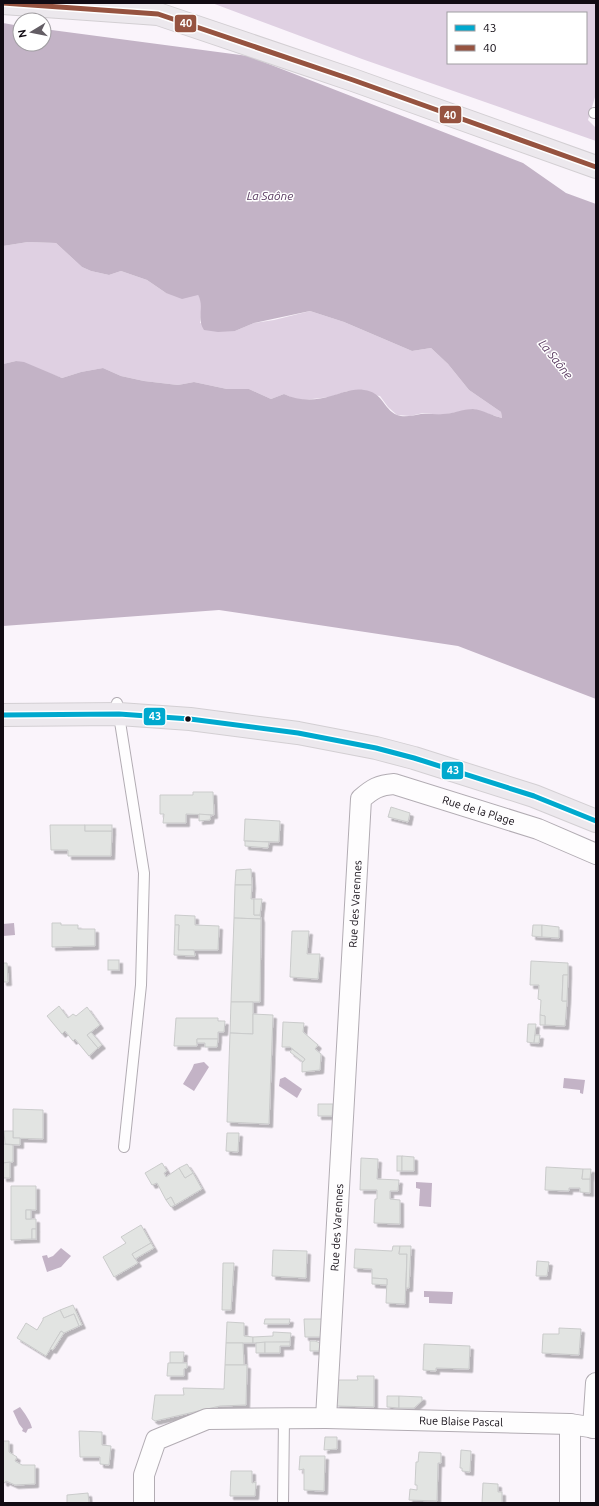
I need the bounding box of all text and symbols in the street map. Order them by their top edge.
north arrow [12,12,52,52]
legend [447,12,587,64]
line badge: 40 [174,14,197,33]
text: 40 [180,17,192,29]
text: 43 [483,21,497,34]
text: N [16,29,29,39]
text: 40 [483,41,497,54]
line badge: 40 [439,105,462,124]
text: 40 [444,109,456,121]
water label: La Saône [247,189,293,202]
water label: La Saône [536,337,576,381]
line badge: 43 [143,707,166,726]
text: 43 [149,710,161,722]
unlabelled marker [183,714,193,724]
line badge: 43 [441,761,464,780]
text: 43 [447,764,459,776]
street label: Rue de la Plage [441,793,516,827]
street label: Rue des Varennes [347,860,364,948]
street label: Rue des Varennes [328,1183,345,1272]
street label: Rue Blaise Pascal [419,1414,503,1428]

